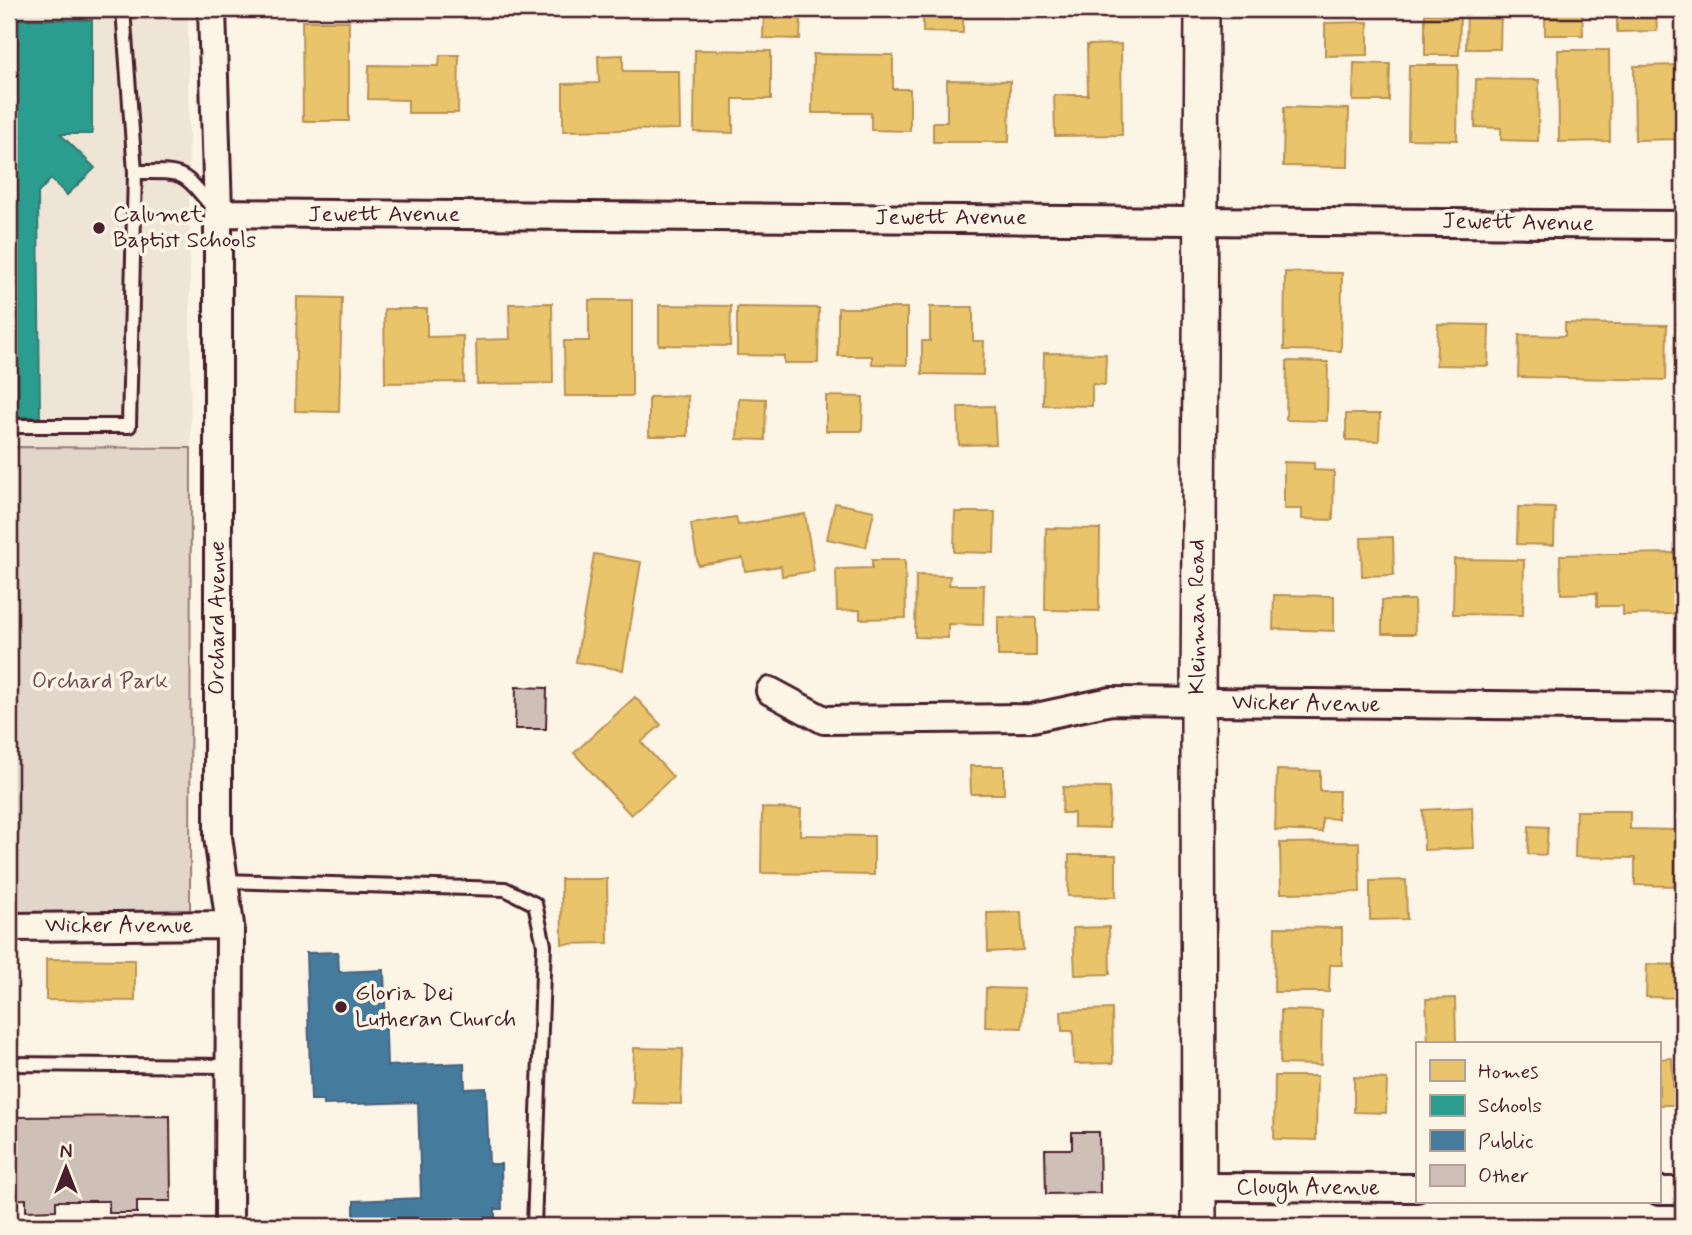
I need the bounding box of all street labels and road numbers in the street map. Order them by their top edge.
street label: Jewett Avenue [308,200,460,230]
street label: Jewett Avenue [875,203,1027,233]
street label: Jewett Avenue [1442,207,1594,239]
street label: Kleinman Road [1183,539,1213,695]
street label: Orchard Avenue [203,541,233,695]
street label: Wicker Avenue [1231,688,1381,720]
street label: Wicker Avenue [45,911,193,941]
street label: Clough Avenue [1236,1173,1380,1205]

